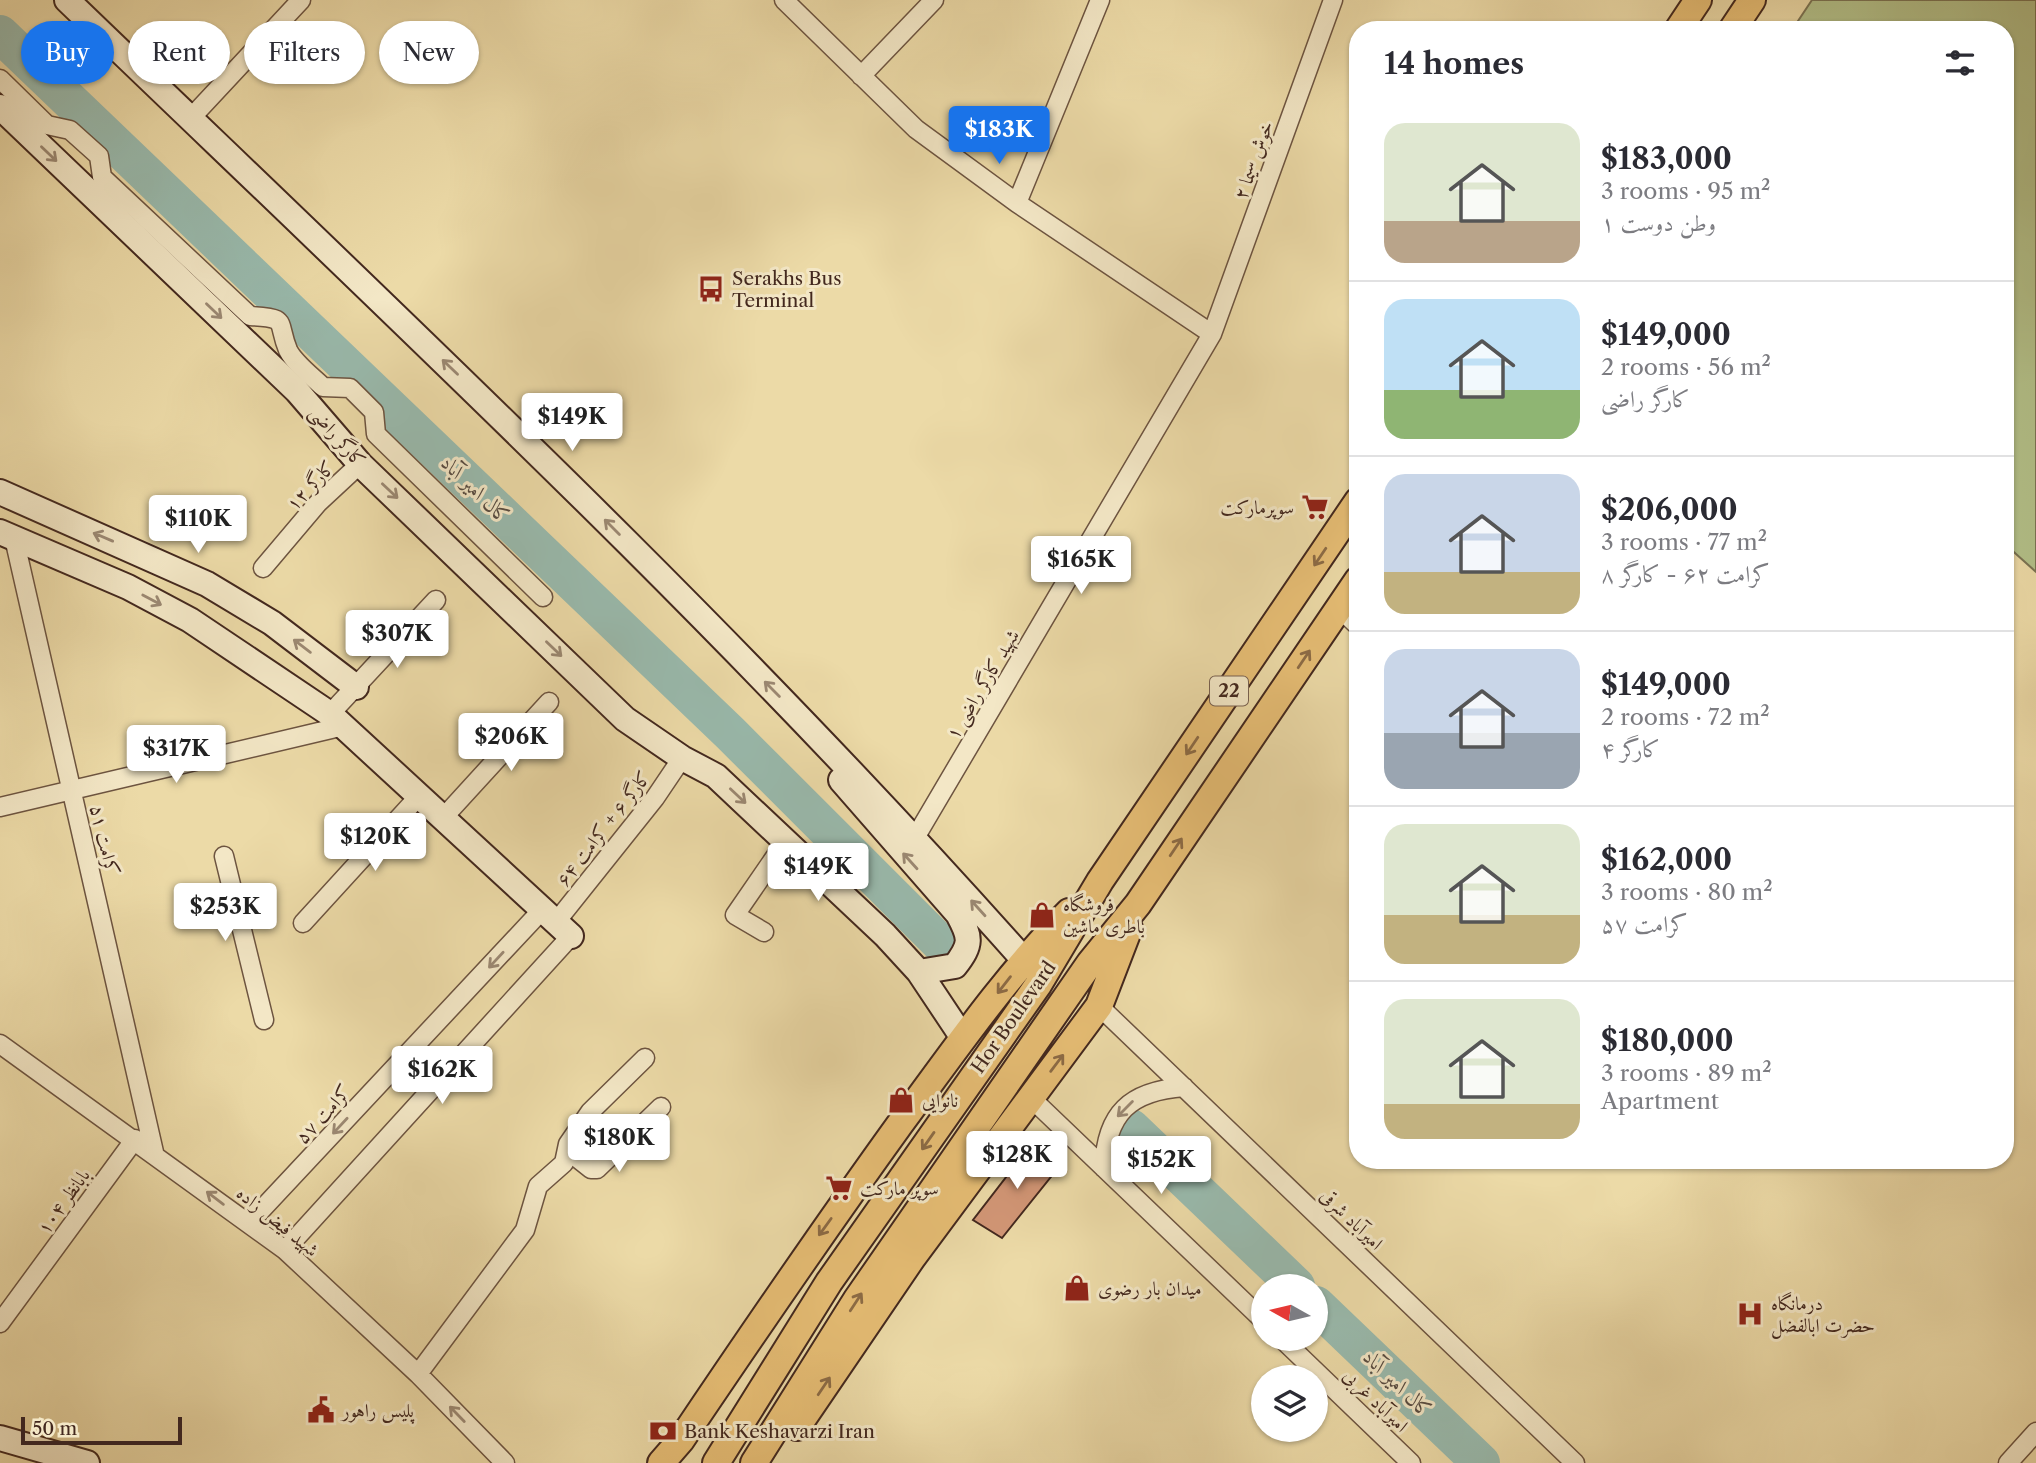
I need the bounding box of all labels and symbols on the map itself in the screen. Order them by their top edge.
pin: $183K [950,106,1048,166]
street label: خوش سیما ۲ [1229,118,1279,203]
one-way arrow [41,146,58,163]
place label: Serakhs Bus Terminal [732,267,841,312]
bus stop icon: Serakhs Bus Terminal [696,274,726,304]
one-way arrow [205,303,222,320]
one-way arrow [442,358,459,375]
pin: $149K [523,393,621,453]
street label: کارگر راضی [303,400,371,473]
water label: کال امیر آباد [435,450,517,530]
street label: کارگر ۱۲ [281,455,339,515]
one-way arrow [381,483,398,500]
supermarket icon: سوپرمارکت [1300,492,1330,522]
pin: $110K [149,496,247,555]
place label: سوپرمارکت [1220,496,1294,520]
one-way arrow [604,518,621,535]
one-way arrow [92,529,114,542]
pin: $165K [1032,536,1130,596]
one-way arrow [1313,547,1327,567]
one-way arrow [141,594,162,607]
pin: $307K [348,610,446,670]
street label: شهید کارگر راضی ۱ [940,625,1026,744]
one-way arrow [293,638,311,653]
one-way arrow [545,640,562,657]
one-way arrow [1297,650,1311,669]
road number: 22 [1210,676,1248,706]
one-way arrow [763,681,780,698]
pin: $206K [462,714,560,773]
pin: $317K [127,726,225,785]
one-way arrow [1185,735,1199,755]
street label: کارگر ۶ + کرامت ۶۴ [550,765,656,891]
one-way arrow [729,788,747,804]
street label: کرامت ۵۱ [85,803,124,878]
pin: $120K [326,814,424,873]
one-way arrow [1169,838,1183,858]
pin: $149K [769,844,867,903]
one-way arrow [902,852,918,870]
pin: $253K [176,884,274,943]
place label: فروشگاه باطری ماشین [1063,892,1145,939]
one-way arrow [970,899,986,917]
shop icon: فروشگاه باطری ماشین [1027,900,1057,930]
one-way arrow [487,951,504,968]
street label: Hor Boulevard [966,956,1061,1078]
one-way arrow [996,975,1011,993]
pin: $162K [393,1046,491,1106]
one-way arrow [1049,1053,1064,1072]
street label: کرامت ۵۷ [291,1080,356,1148]
shop icon: نانوایی [886,1085,916,1115]
place label: نانوایی [922,1089,958,1114]
one-way arrow [1117,1100,1134,1117]
pin: $180K [570,1114,668,1174]
one-way arrow [332,1117,349,1134]
one-way arrow [921,1130,935,1150]
pin: $128K [968,1132,1066,1191]
pin: $152K [1112,1136,1210,1196]
street label: بابانظر ۱۰۴ [32,1164,96,1239]
supermarket icon: سوپر مارکت [824,1173,854,1203]
place label: سوپر مارکت [860,1177,939,1201]
street label: شهید فیض زاده [231,1181,323,1263]
street label: امیرآباد شرقی [1315,1184,1388,1256]
one-way arrow [206,1190,225,1205]
one-way arrow [818,1217,833,1236]
shop icon: میدان بار رضوی [1062,1273,1092,1303]
north arrow [1251,1274,1328,1351]
place label: میدان بار رضوی [1098,1277,1202,1301]
place label: درمانگاه حضرت ابالفضل [1771,1291,1875,1339]
one-way arrow [849,1292,863,1312]
hospital icon: درمانگاه حضرت ابالفضل [1735,1299,1765,1329]
water label: کال امیر آباد [1357,1344,1439,1424]
street label: امیرآباد غربی [1336,1364,1413,1439]
one-way arrow [817,1377,831,1397]
public building icon: پلیس راهور [306,1395,336,1425]
place label: پلیس راهور [340,1399,415,1424]
one-way arrow [449,1406,466,1423]
scale bar [21,1414,182,1446]
bank icon: Bank Keshavarzi Iran [648,1416,678,1446]
place label: Bank Keshavarzi Iran [684,1420,875,1443]

